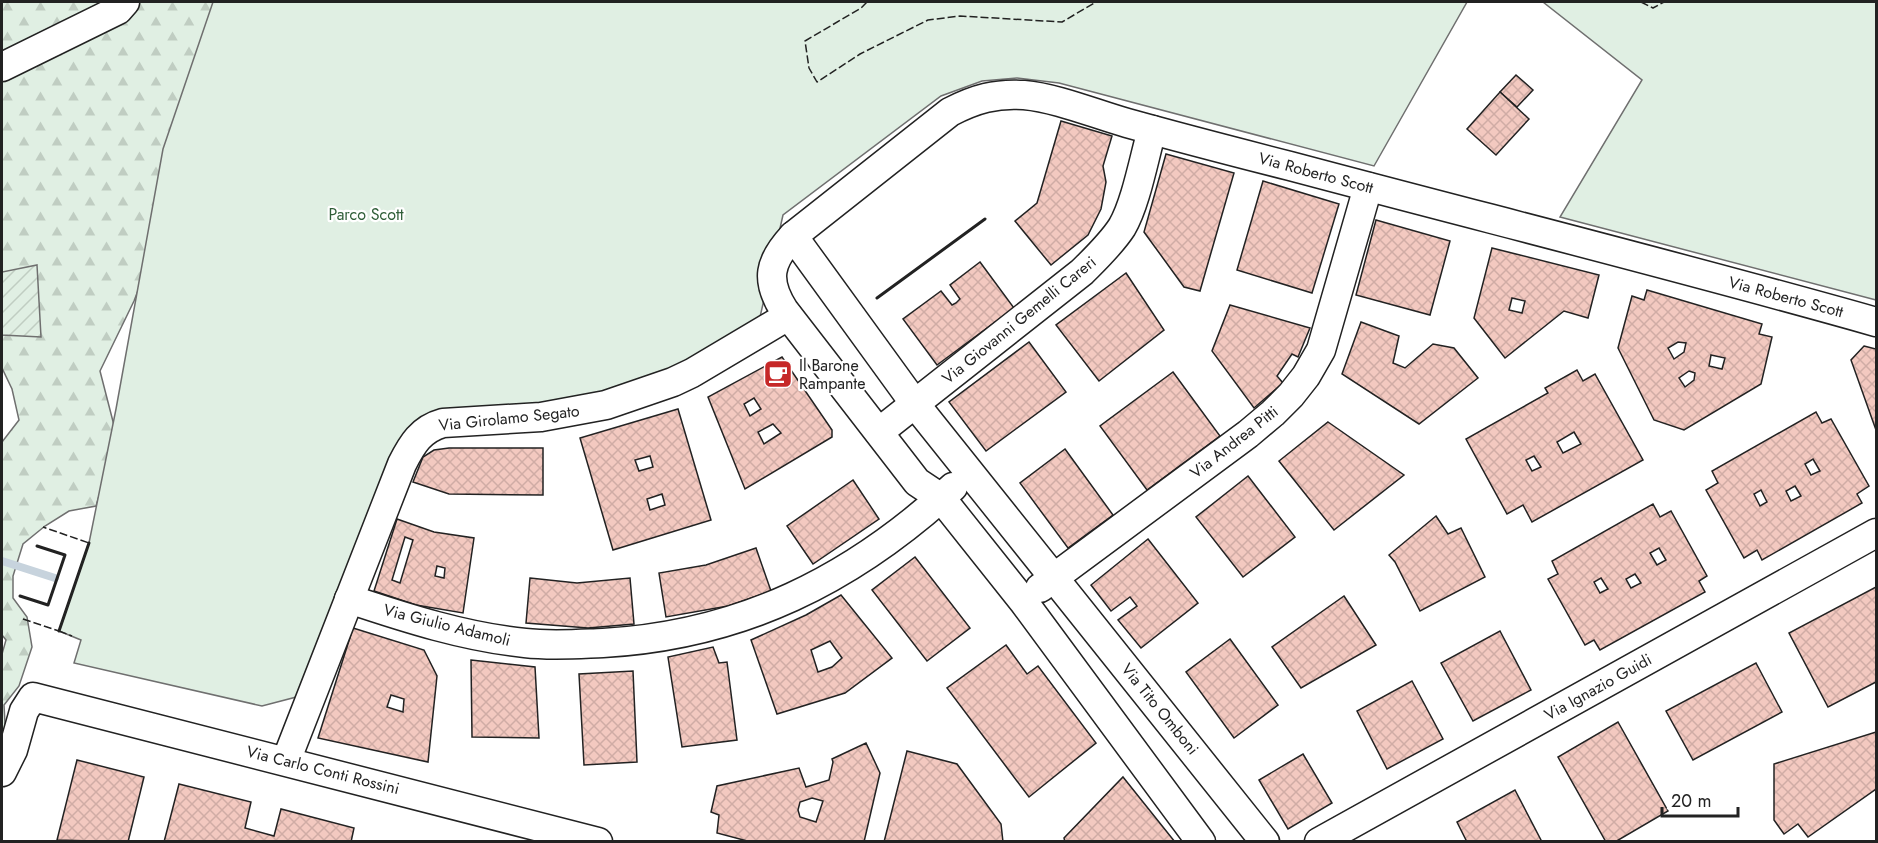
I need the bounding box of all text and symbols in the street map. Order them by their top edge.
street label: Via Roberto Scott [1256,147,1376,199]
park label: Parco Scott [328,203,404,226]
street label: Via Giovanni Gemelli Careri [937,251,1101,389]
street label: Via Roberto Scott [1726,271,1846,323]
place label: Il Barone Rampante [799,354,865,395]
cafe icon: Il Barone Rampante [762,358,794,390]
street label: Via Girolamo Segato [437,399,581,437]
street label: Via Andrea Pitti [1185,400,1283,484]
street label: Via Giulio Adamoli [381,598,513,652]
street label: Via Ignazio Guidi [1540,648,1656,726]
street label: Via Tito Omboni [1116,658,1204,760]
street label: Via Carlo Conti Rossini [244,740,402,800]
scale bar [1662,780,1738,818]
text: 20 m [1671,788,1711,814]

